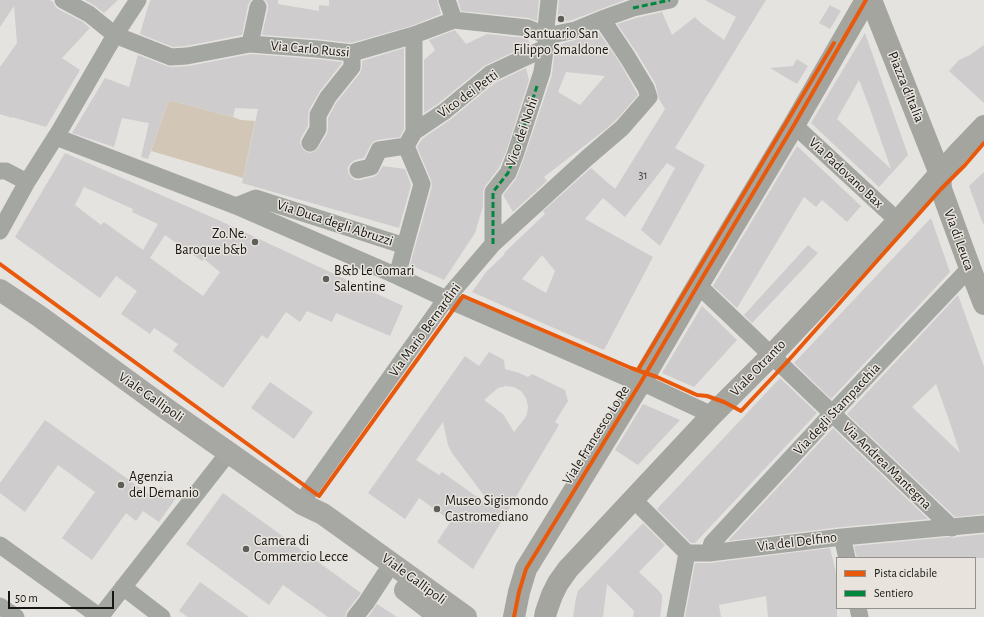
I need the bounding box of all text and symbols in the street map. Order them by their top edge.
marker: Santuario San Filippo Smaldone [556,14,566,24]
place label: Santuario San Filippo Smaldone [513,26,609,58]
street label: Via Carlo Russi [270,37,350,61]
street label: Piazza d'Italia [884,49,928,125]
street label: Vico dei Petti [434,66,502,122]
street label: Vico dei Nohi [502,95,542,169]
street label: Via Padovano Bax [805,134,887,212]
house number: 31 [638,168,648,182]
street label: Via Duca degli Abruzzi [275,196,395,250]
street label: Via di Leuca [940,207,978,273]
place label: Zo.Ne. Baroque b&b [175,226,247,258]
marker: Zo.Ne. Baroque b&b [250,237,260,247]
place label: B&b Le Comari Salentine [334,263,414,296]
marker: B&b Le Comari Salentine [321,274,331,284]
street label: Via Mario Bernardini [385,280,465,380]
street label: Viale Otranto [727,336,789,400]
street label: Via degli Stampacchia [790,359,884,459]
street label: Viale Gallipoli [115,368,187,426]
street label: Viale Francesco Lo Re [559,382,633,488]
street label: Via Andrea Mantegna [839,419,935,513]
place label: Agenzia del Demanio [129,469,199,502]
marker: Agenzia del Demanio [116,480,126,490]
place label: Museo Sigismondo Castromediano [445,493,548,526]
marker: Museo Sigismondo Castromediano [432,504,442,514]
street label: Via del Delfino [756,529,838,555]
place label: Camera di Commercio Lecce [254,533,348,566]
marker: Camera di Commercio Lecce [241,544,251,554]
street label: Viale Gallipoli [378,550,450,608]
legend [836,557,976,609]
text: Pista ciclabile [874,567,937,579]
scale bar [10,583,116,609]
text: Sentiero [874,587,913,599]
text: 50 m [15,592,38,604]

